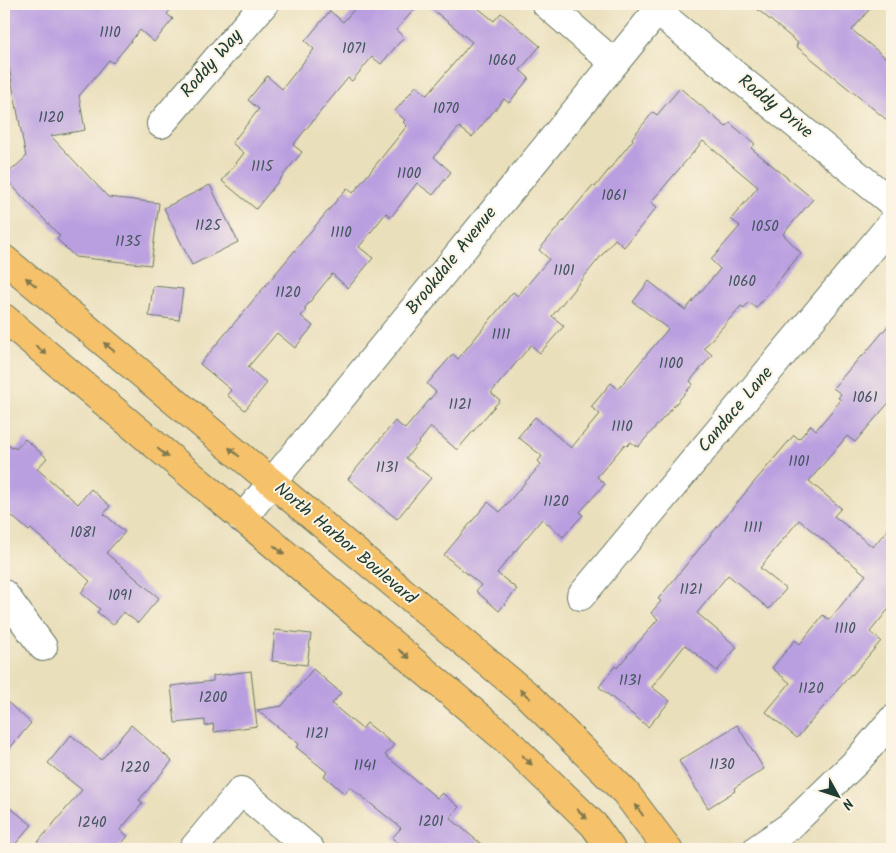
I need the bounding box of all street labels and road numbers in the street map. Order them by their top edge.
street label: Roddy Way [174,23,251,105]
street label: Roddy Drive [731,67,819,147]
street label: Brookdale Avenue [399,200,505,322]
street label: Candace Lane [691,360,781,460]
street label: North Harbor Boulevard [267,475,424,613]

